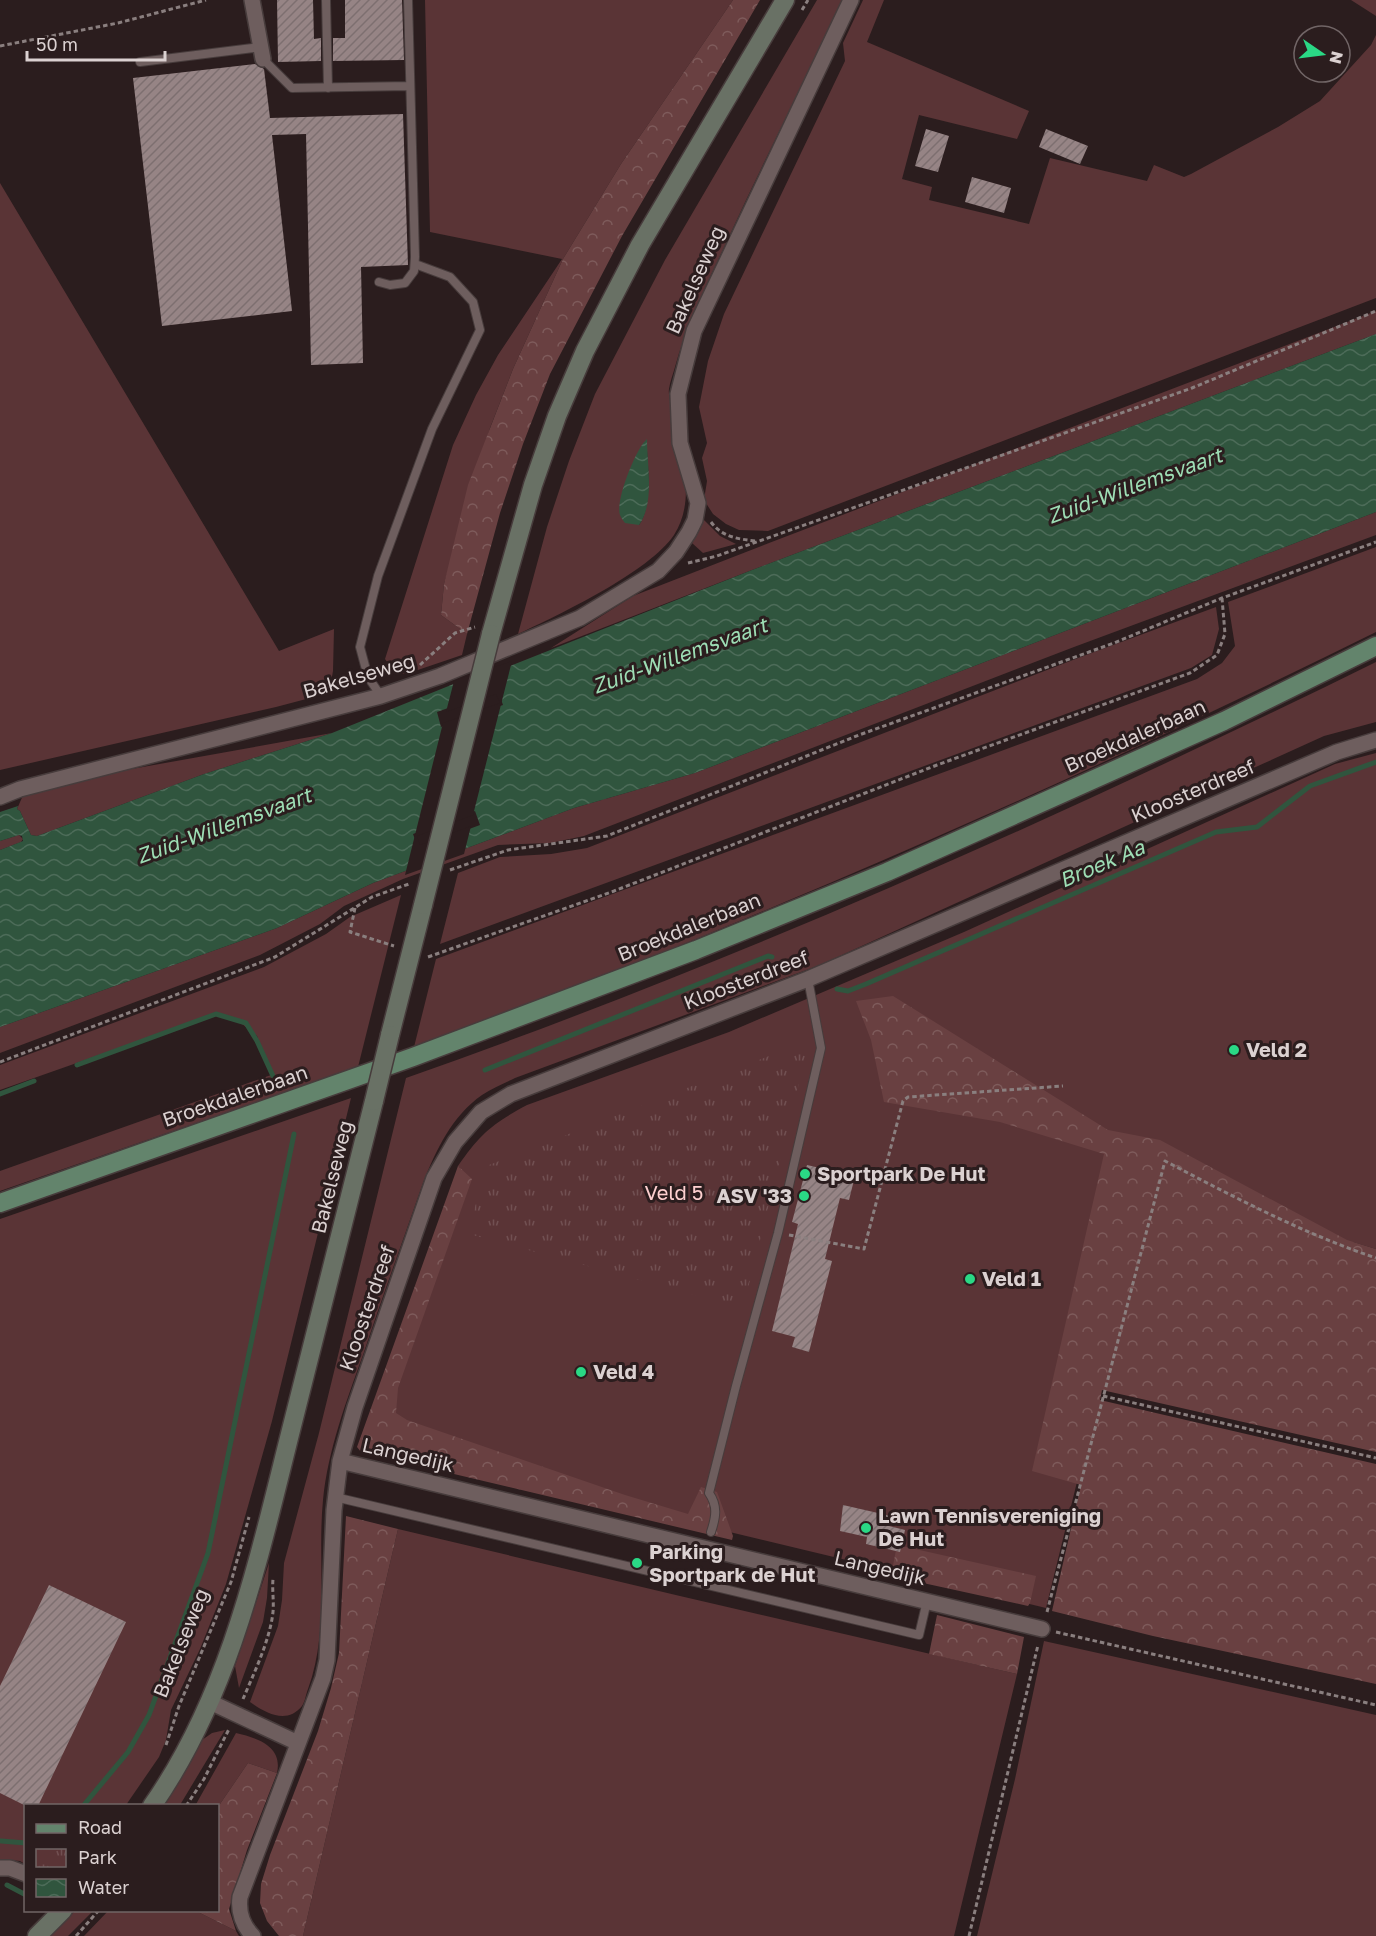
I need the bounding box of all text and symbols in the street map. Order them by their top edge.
scale bar [27,24,165,62]
north arrow [1292,24,1352,84]
text: 50 m [36,33,78,55]
text: N [1325,49,1348,66]
street label: Bakelseweg [660,222,729,337]
water label: Zuid-Willemsvaart [1044,440,1228,529]
water label: Zuid-Willemsvaart [589,610,773,699]
street label: Bakelseweg [300,648,418,702]
street label: Broekdalerbaan [1060,693,1209,777]
street label: Kloosterdreef [1127,753,1258,827]
water label: Zuid-Willemsvaart [133,780,317,869]
water label: Broek Aa [1055,833,1149,893]
street label: Broekdalerbaan [614,886,764,966]
street label: Kloosterdreef [680,944,811,1014]
place label: Veld 2 [1246,1037,1307,1061]
marker: Veld 2 [1227,1043,1241,1057]
street label: Broekdalerbaan [159,1059,310,1131]
street label: Bakelseweg [305,1118,357,1236]
place label: Sportpark De Hut [817,1161,985,1185]
marker: Sportpark De Hut [798,1167,812,1181]
park label: Veld 5 [645,1180,703,1204]
place label: ASV '33 [717,1183,792,1207]
marker: ASV '33 [797,1189,811,1203]
street label: Kloosterdreef [333,1241,399,1374]
place label: Veld 1 [982,1266,1041,1290]
marker: Veld 1 [963,1272,977,1286]
place label: Veld 4 [593,1359,654,1383]
marker: Veld 4 [574,1365,588,1379]
street label: Langedijk [360,1432,456,1476]
place label: Lawn Tennisvereniging De Hut [878,1503,1101,1550]
marker: Lawn Tennisvereniging De Hut [859,1521,873,1535]
place label: Parking Sportpark de Hut [649,1539,815,1586]
street label: Langedijk [832,1545,928,1589]
marker: Parking Sportpark de Hut [630,1556,644,1570]
street label: Bakelseweg [147,1585,213,1701]
legend [24,1804,219,1912]
text: Road [78,1816,122,1838]
text: Park [78,1846,117,1868]
text: Water [78,1876,129,1898]

